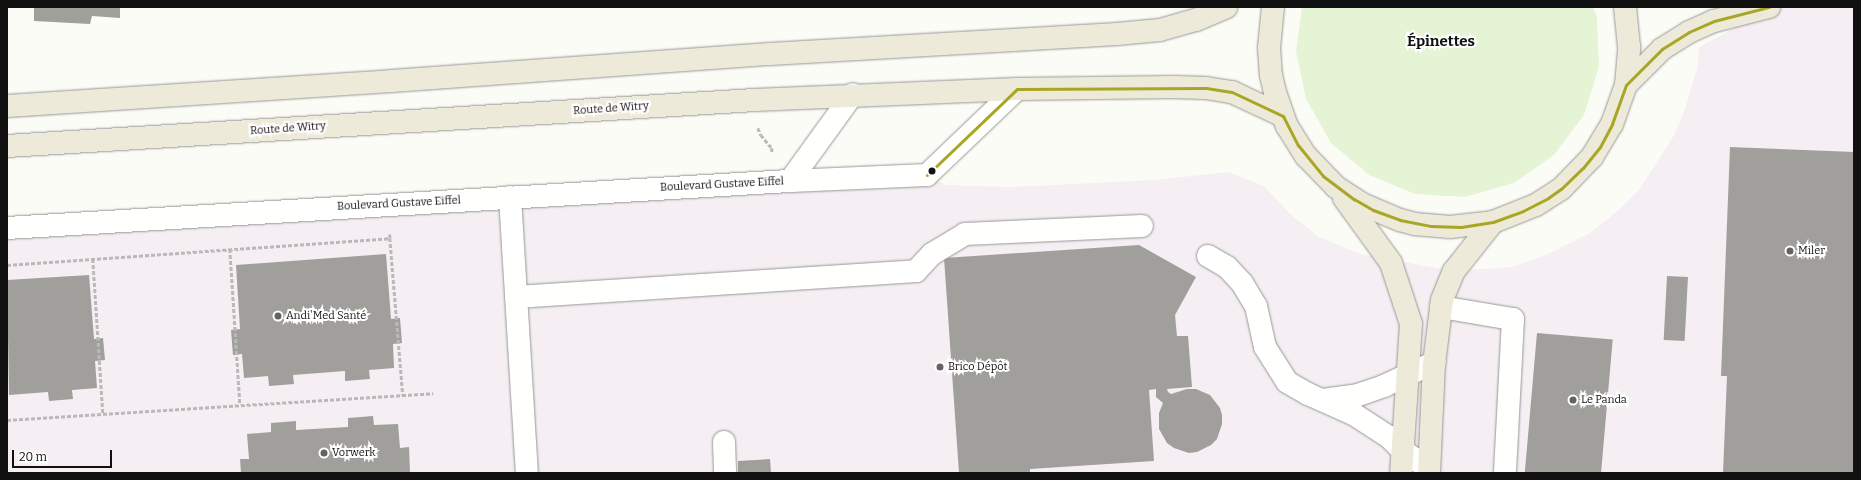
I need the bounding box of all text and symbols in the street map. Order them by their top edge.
district label: Épinettes [1407,33,1475,51]
street label: Route de Witry [573,100,649,118]
street label: Route de Witry [250,120,326,138]
unlabelled marker [927,166,937,176]
street label: Boulevard Gustave Eiffel [660,175,784,195]
street label: Boulevard Gustave Eiffel [337,194,461,214]
place label: Miler [1798,244,1825,258]
marker: Miler [1785,246,1795,256]
place label: Andi'Med Santé [286,309,366,323]
marker: Andi'Med Santé [273,311,283,321]
place label: Brico Dépôt [948,360,1008,374]
marker: Brico Dépôt [935,362,945,372]
place label: Le Panda [1581,393,1627,407]
marker: Le Panda [1568,395,1578,405]
scale bar [14,442,114,468]
place label: Vorwerk [332,446,376,460]
marker: Vorwerk [319,448,329,458]
text: 20 m [19,450,47,464]

